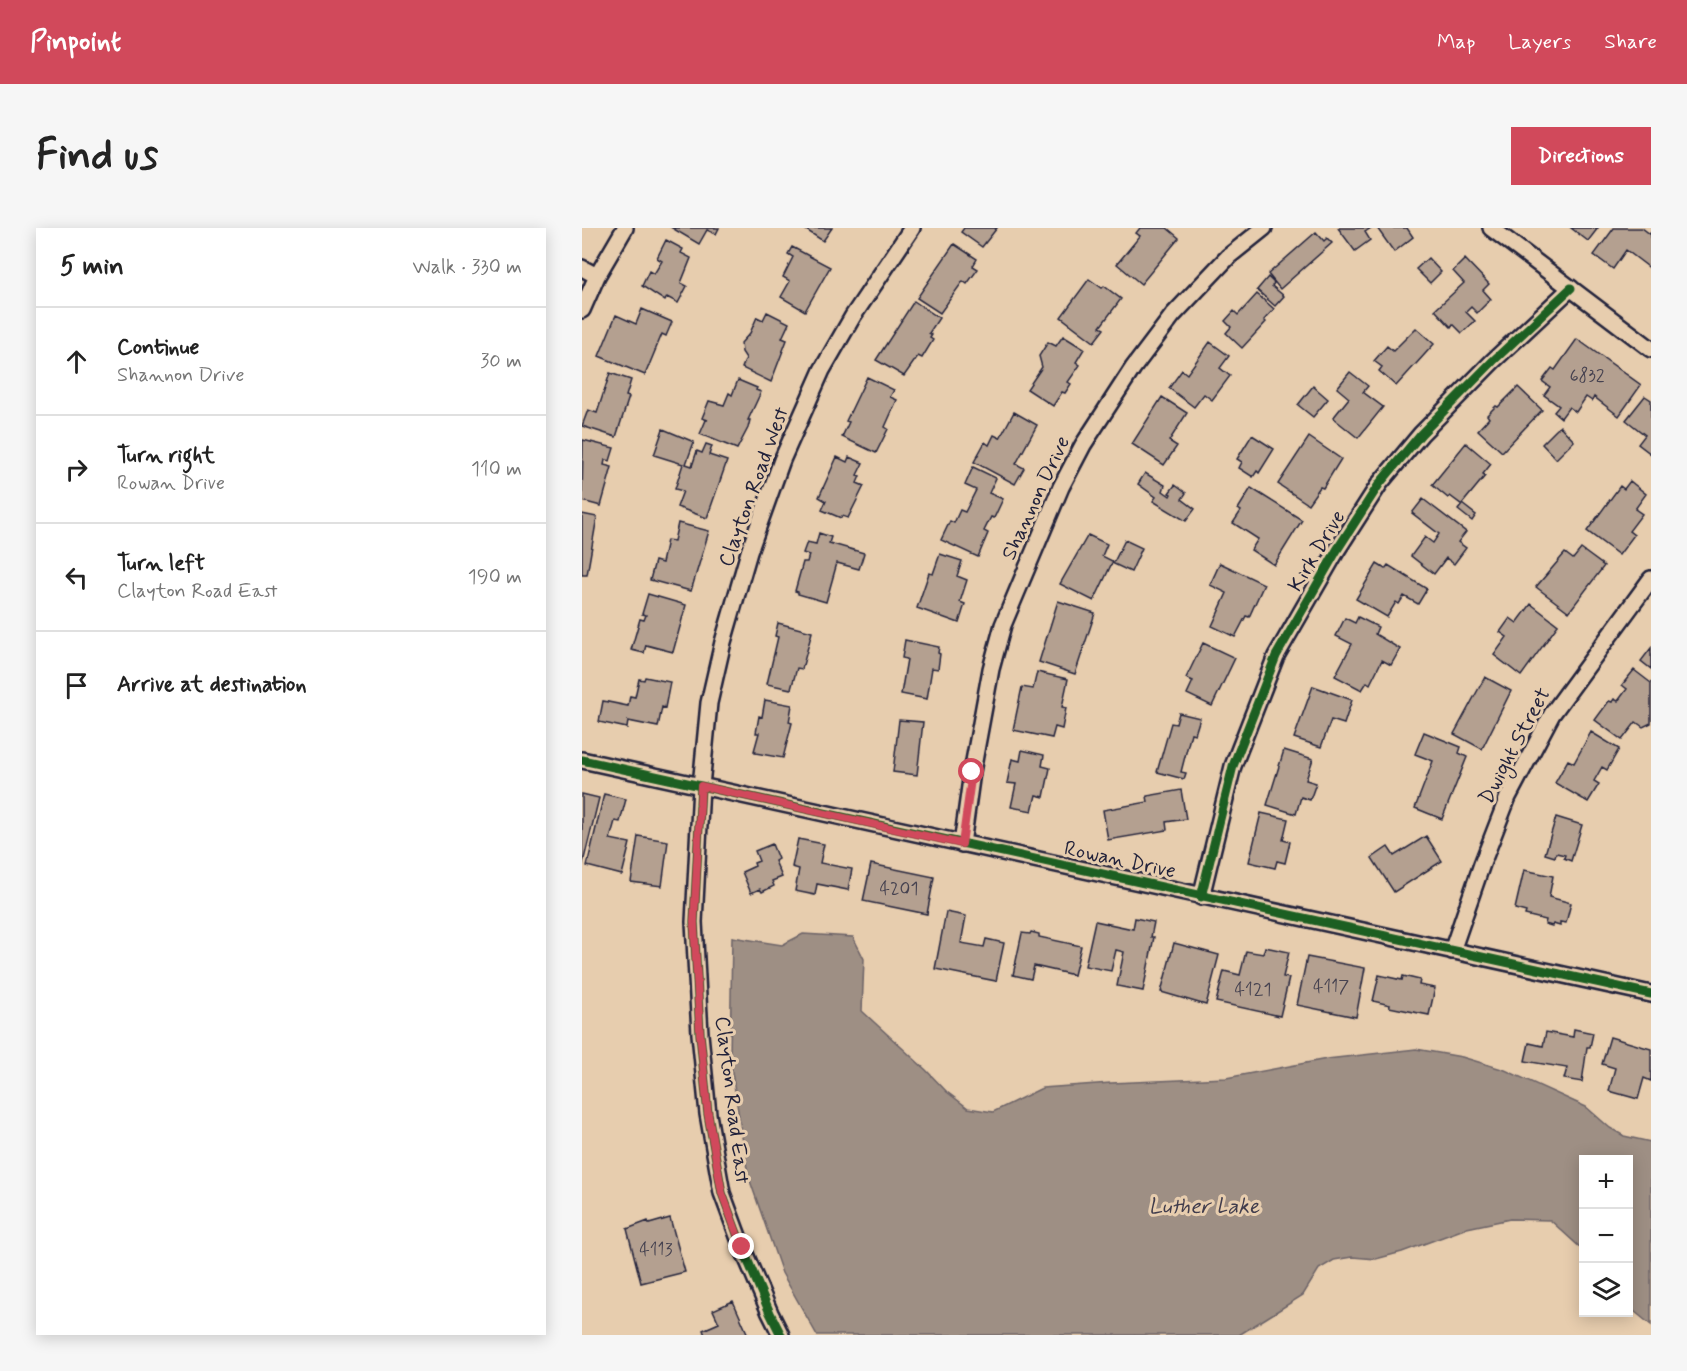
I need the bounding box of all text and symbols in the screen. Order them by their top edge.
text: Pinpoint [30,24,121,61]
text: Map [1437,28,1475,56]
text: Layers [1508,28,1571,56]
text: Share [1604,28,1657,56]
button: Directions [1511,127,1651,185]
text: Find us [36,129,158,184]
text: 5 min [60,250,124,284]
text: Walk · 330 m [413,254,522,281]
text: Continue [117,334,199,362]
icon: ahead [60,345,93,378]
text: 30 m [480,348,522,375]
text: Shannon Drive [117,362,244,389]
house number: 6832 [1569,364,1605,388]
street label: Clayton Road West [712,403,796,571]
street label: Shannon Drive [995,431,1077,565]
text: Turn right [117,442,215,470]
icon: right [60,453,93,486]
text: 110 m [471,456,522,483]
text: Rowan Drive [117,470,225,497]
street label: Kirk Drive [1282,505,1352,597]
text: Turn left [117,550,205,578]
icon: left [60,561,93,594]
text: 190 m [468,564,522,591]
text: Clayton Road East [117,578,278,605]
icon: arrive [60,669,93,702]
text: Arrive at destination [117,671,307,699]
street label: Dwight Street [1473,683,1558,810]
route start [958,758,984,784]
street label: Rowan Drive [1062,835,1178,885]
house number: 4201 [880,877,918,901]
house number: 4117 [1313,975,1349,999]
house number: 4121 [1235,978,1272,1002]
street label: Clayton Road East [708,1015,756,1186]
map controls [1579,1155,1633,1317]
button: + [1579,1155,1633,1209]
water label: Luther Lake [1149,1193,1260,1221]
button: − [1579,1209,1633,1263]
route end [728,1233,754,1259]
house number: 4113 [639,1238,673,1262]
button: layers [1579,1263,1633,1317]

